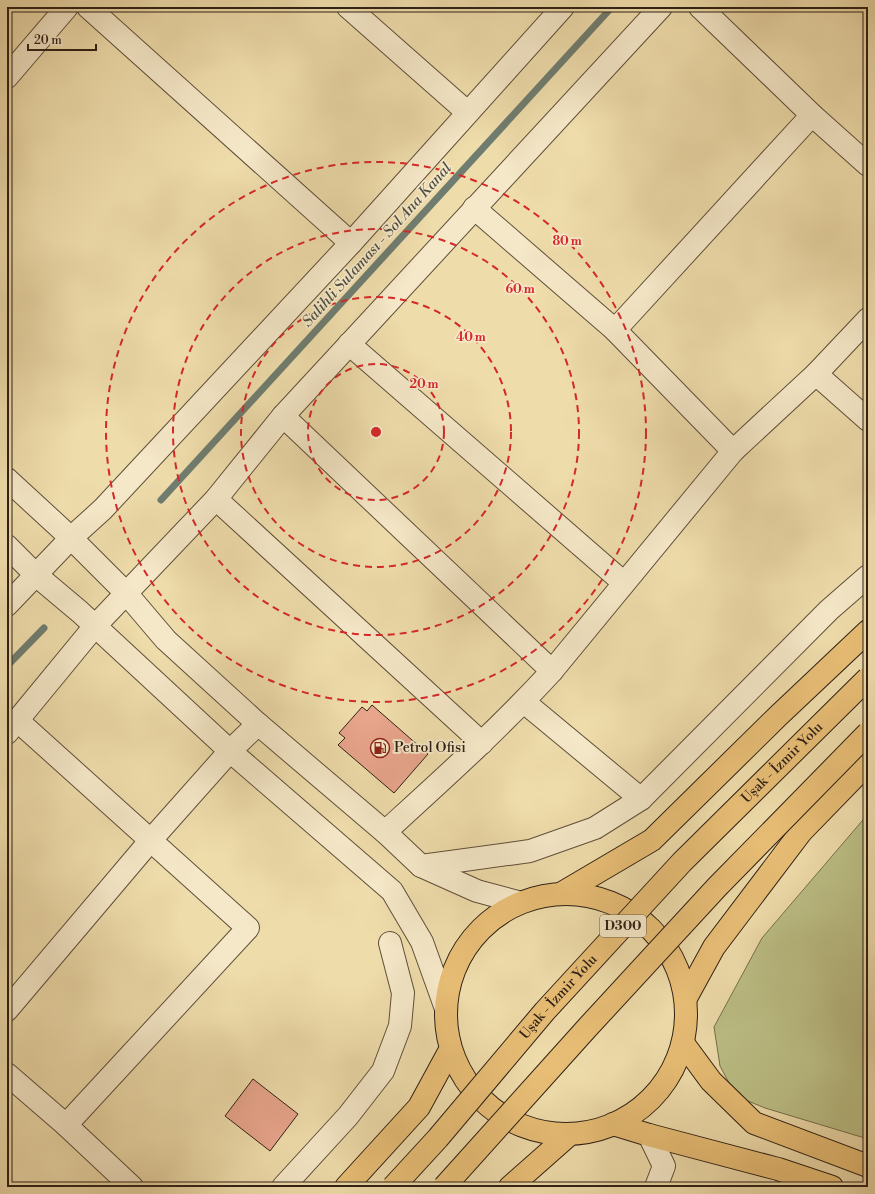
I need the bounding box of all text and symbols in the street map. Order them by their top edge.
scale bar [28,26,96,52]
text: 20 m [34,33,62,48]
water label: Salihli Sulaması - Sol Ana Kanal [298,159,456,331]
text: 80 m [552,234,582,249]
text: 60 m [505,282,535,297]
text: 40 m [456,330,486,345]
text: 20 m [409,377,439,392]
centre of rings [369,425,383,439]
street label: Uşak - İzmir Yolu [737,718,827,807]
fuel station icon: Petrol Ofisi [369,737,391,759]
place label: Petrol Ofisi [394,739,466,757]
road number: D300 [600,915,646,937]
street label: Uşak - İzmir Yolu [516,951,601,1043]

